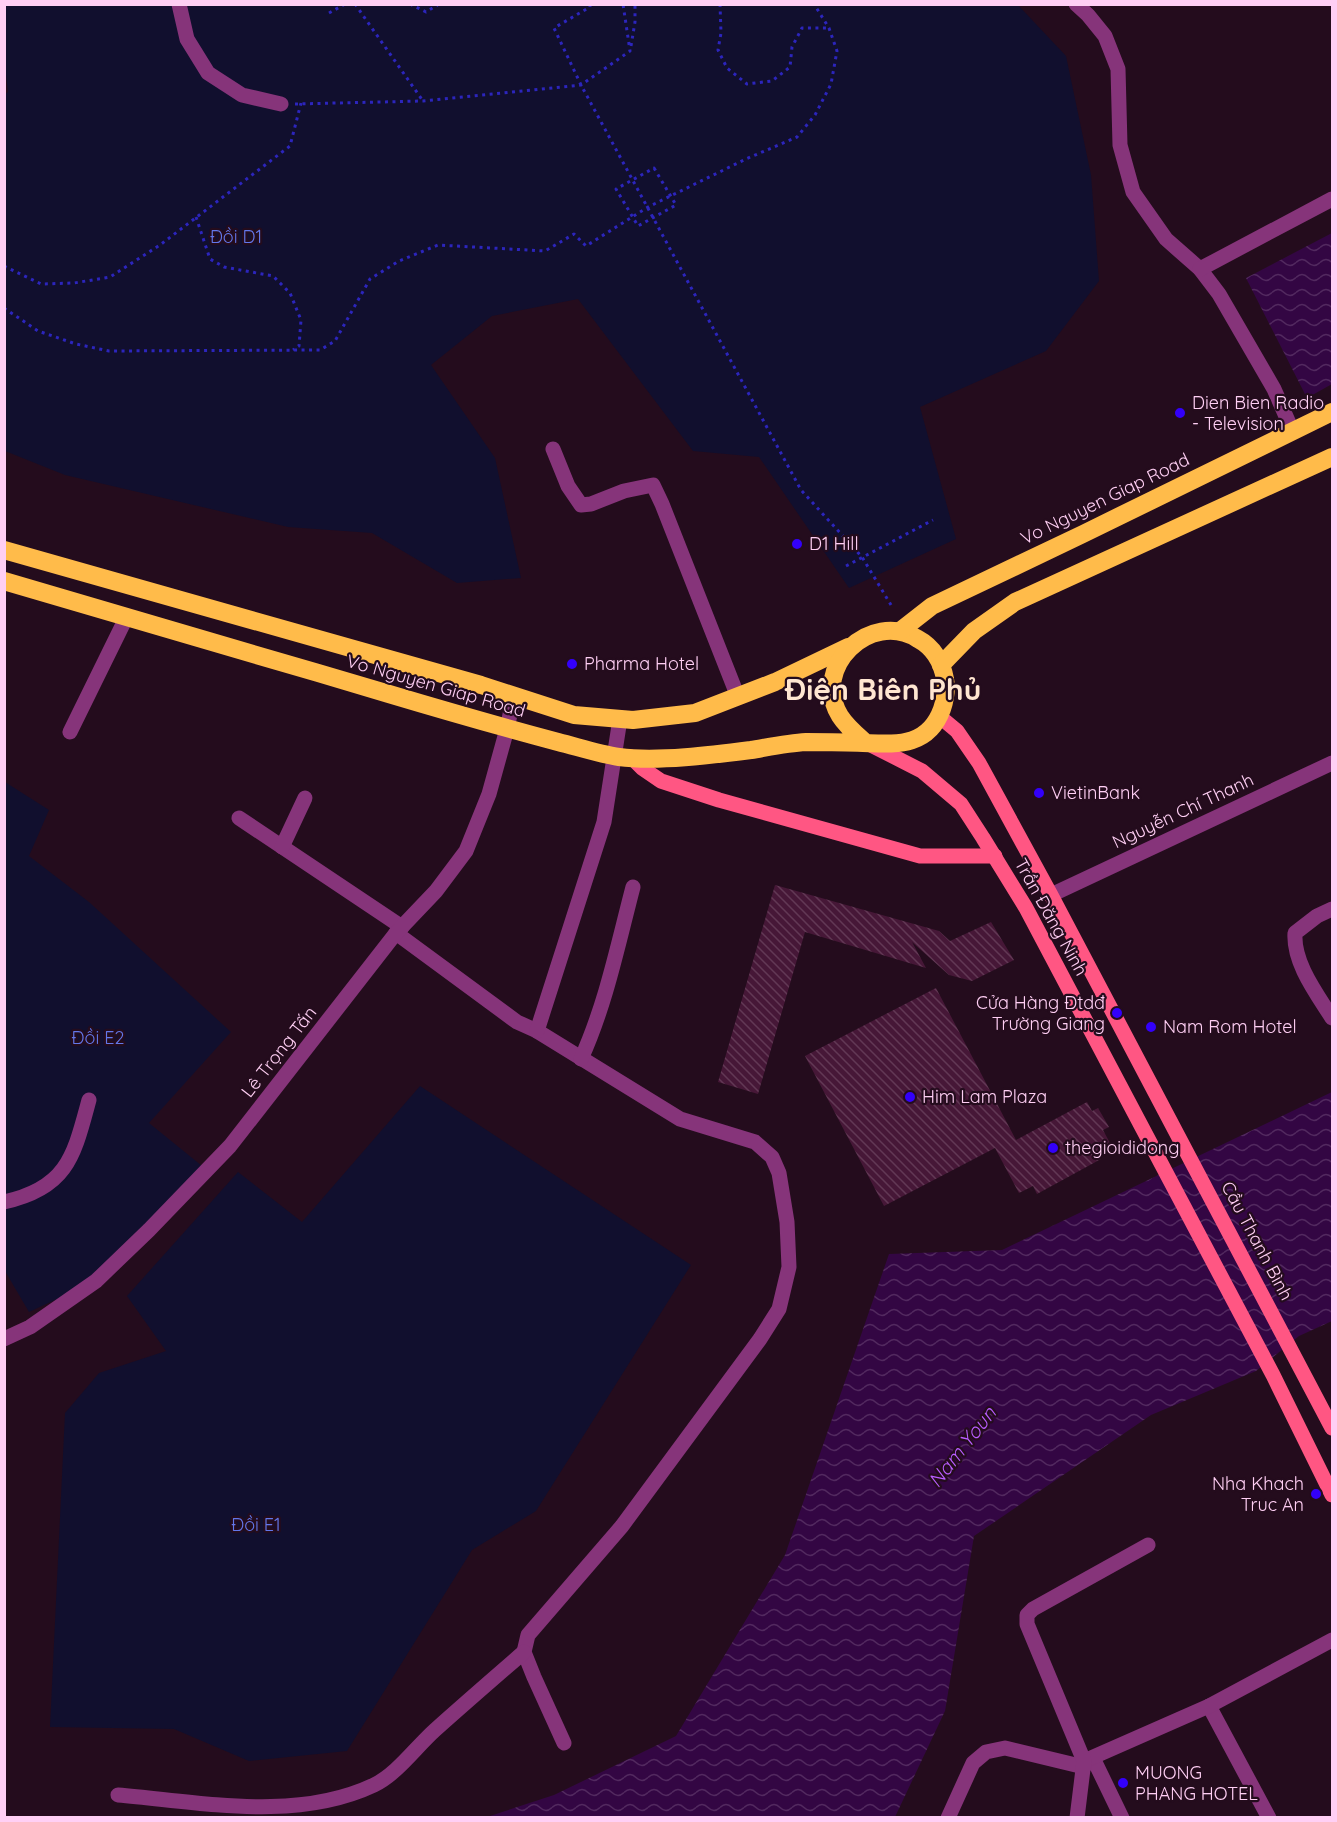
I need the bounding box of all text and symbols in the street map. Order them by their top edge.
park label: Đồi D1 [210,225,262,248]
place label: Dien Bien Radio - Television [1192,391,1324,435]
marker: Dien Bien Radio - Television [1173,406,1187,420]
street label: Vo Nguyen Giap Road [1017,448,1193,549]
place label: D1 Hill [809,532,859,555]
marker: D1 Hill [790,537,804,551]
street label: Vo Nguyen Giap Road [344,649,528,722]
place label: Pharma Hotel [584,652,699,675]
marker: Pharma Hotel [565,657,579,671]
district label: Điện Biên Phủ [784,670,981,708]
street label: Nguyễn Chí Thanh [1108,768,1257,853]
place label: VietinBank [1051,781,1140,804]
marker: VietinBank [1032,786,1046,800]
street label: Trần Đăng Ninh [1010,854,1093,979]
place label: Cửa Hàng Đtdđ Trường Giang [976,991,1105,1035]
street label: Lê Trọng Tấn [236,1002,321,1102]
marker: Cửa Hàng Đtdđ Trường Giang [1110,1006,1124,1020]
place label: Nam Rom Hotel [1163,1015,1297,1038]
marker: Nam Rom Hotel [1144,1020,1158,1034]
park label: Đồi E2 [72,1026,124,1049]
place label: Him Lam Plaza [922,1085,1047,1108]
marker: Him Lam Plaza [903,1090,917,1104]
place label: thegioididong [1065,1136,1179,1159]
marker: thegioididong [1046,1141,1060,1155]
street label: Cầu Thanh Bình [1216,1177,1298,1304]
water label: Nam Youn [922,1401,1001,1492]
place label: Nha Khach Truc An [1212,1472,1304,1516]
marker: Nha Khach Truc An [1309,1487,1323,1501]
park label: Đồi E1 [231,1513,281,1536]
place label: MUONG PHANG HOTEL [1135,1761,1258,1805]
marker: MUONG PHANG HOTEL [1116,1776,1130,1790]

